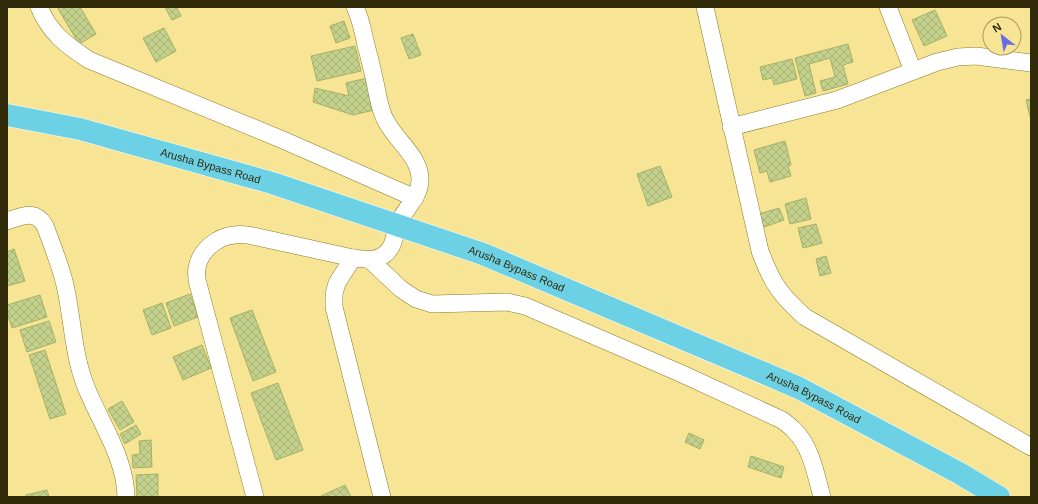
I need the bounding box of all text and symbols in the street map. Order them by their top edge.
north arrow [982,16,1022,56]
text: N [990,20,1003,35]
street label: Arusha Bypass Road [159,146,262,186]
street label: Arusha Bypass Road [467,243,567,294]
street label: Arusha Bypass Road [765,369,863,426]

